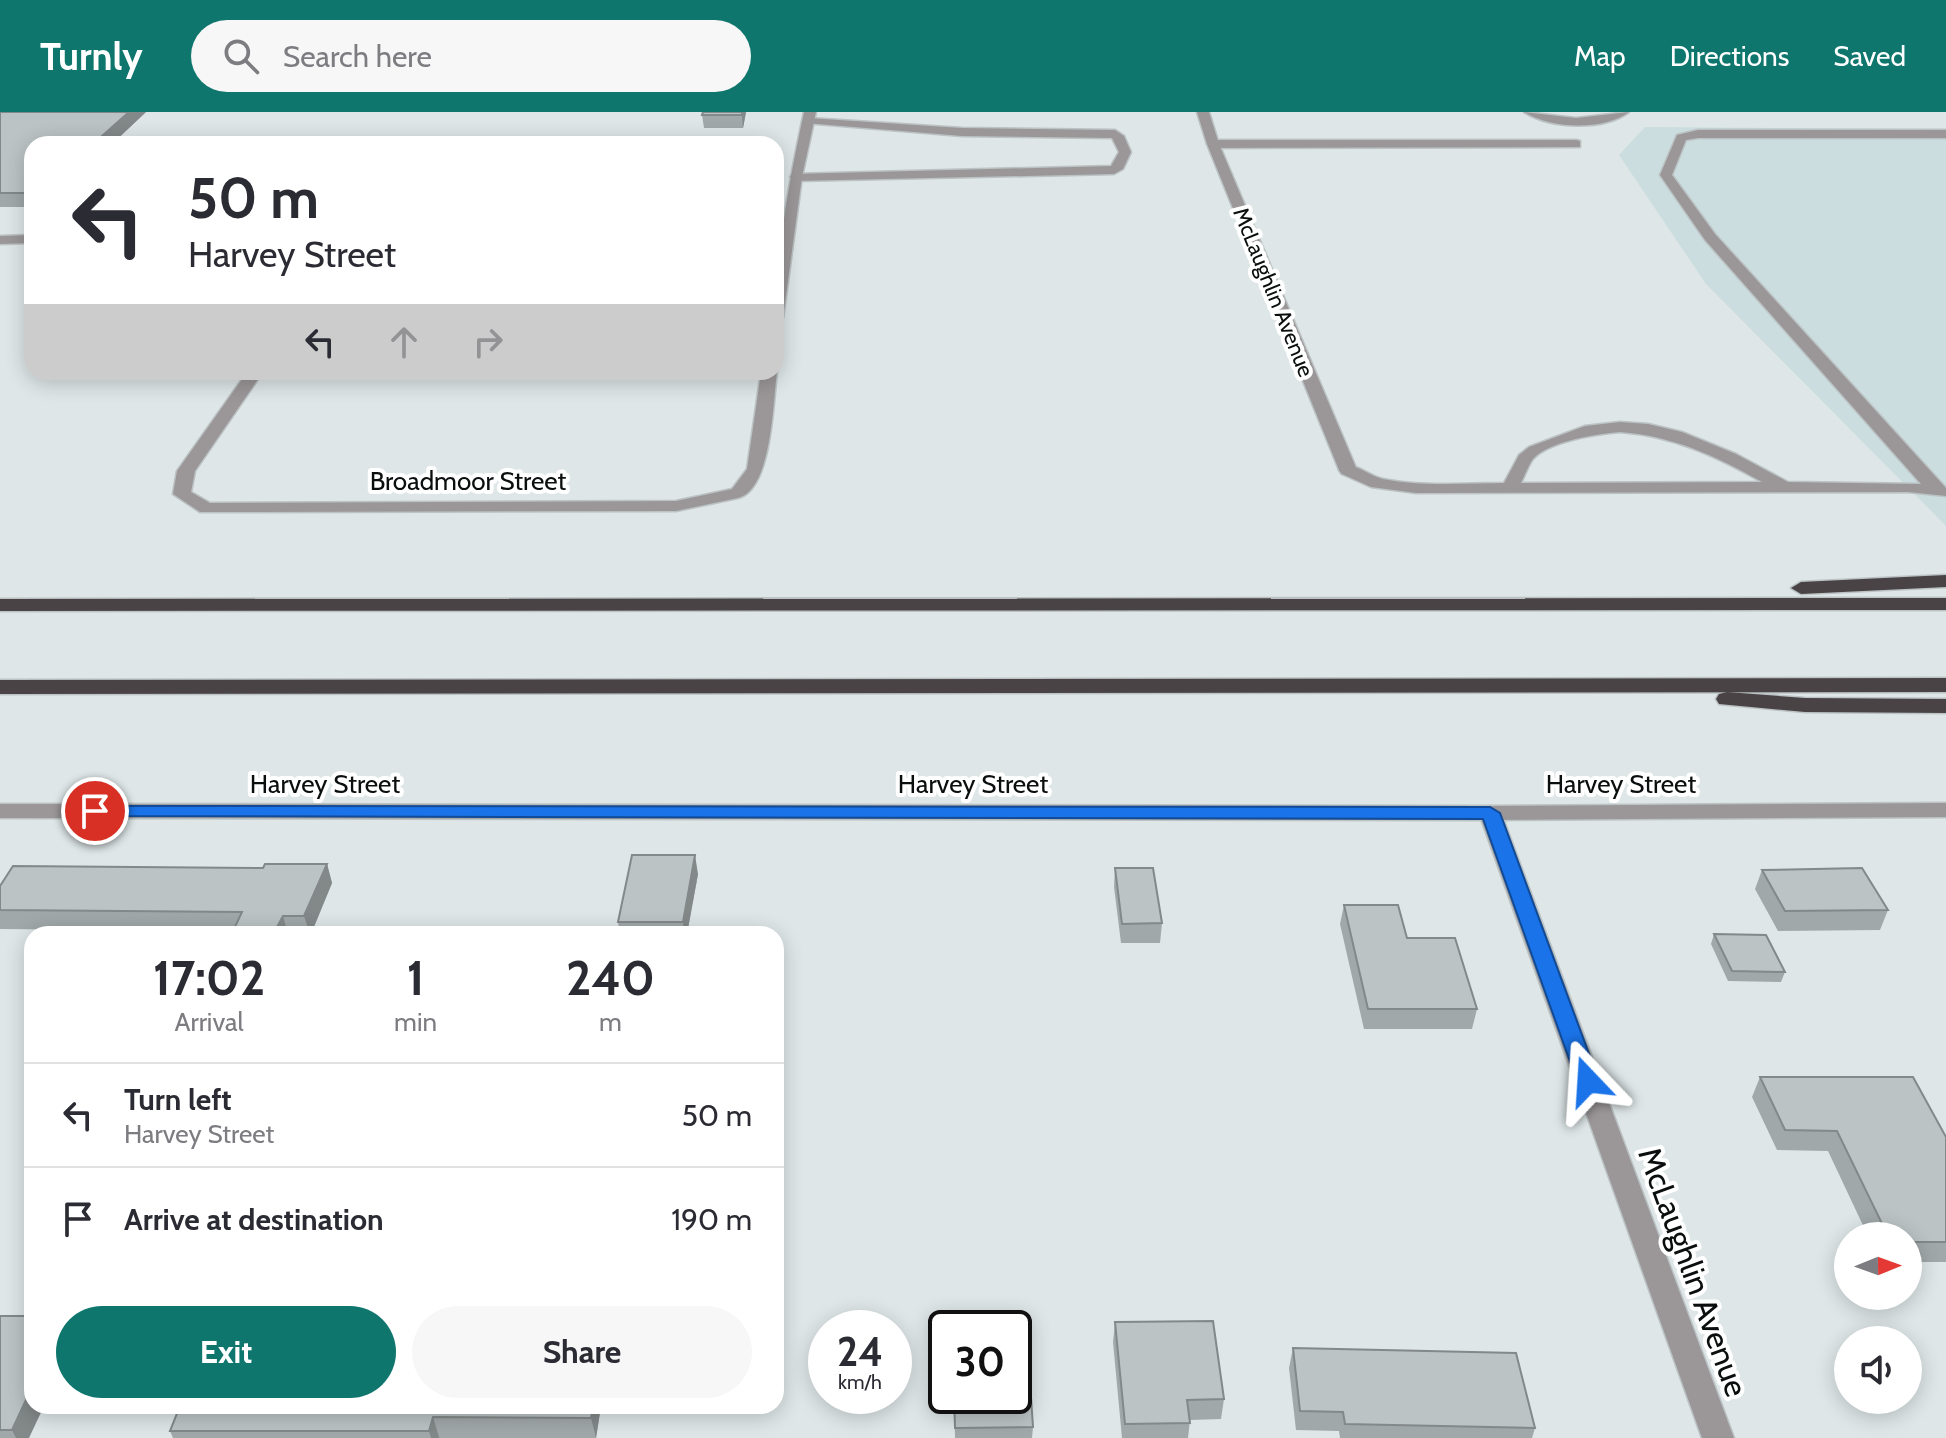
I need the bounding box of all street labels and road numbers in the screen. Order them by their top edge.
street label: McLaughlin Avenue [1227,204,1320,381]
street label: Broadmoor Street [370,465,567,497]
street label: Harvey Street [250,768,400,800]
street label: Harvey Street [898,768,1048,800]
street label: Harvey Street [1546,768,1696,800]
street label: McLaughlin Avenue [1630,1142,1757,1402]

